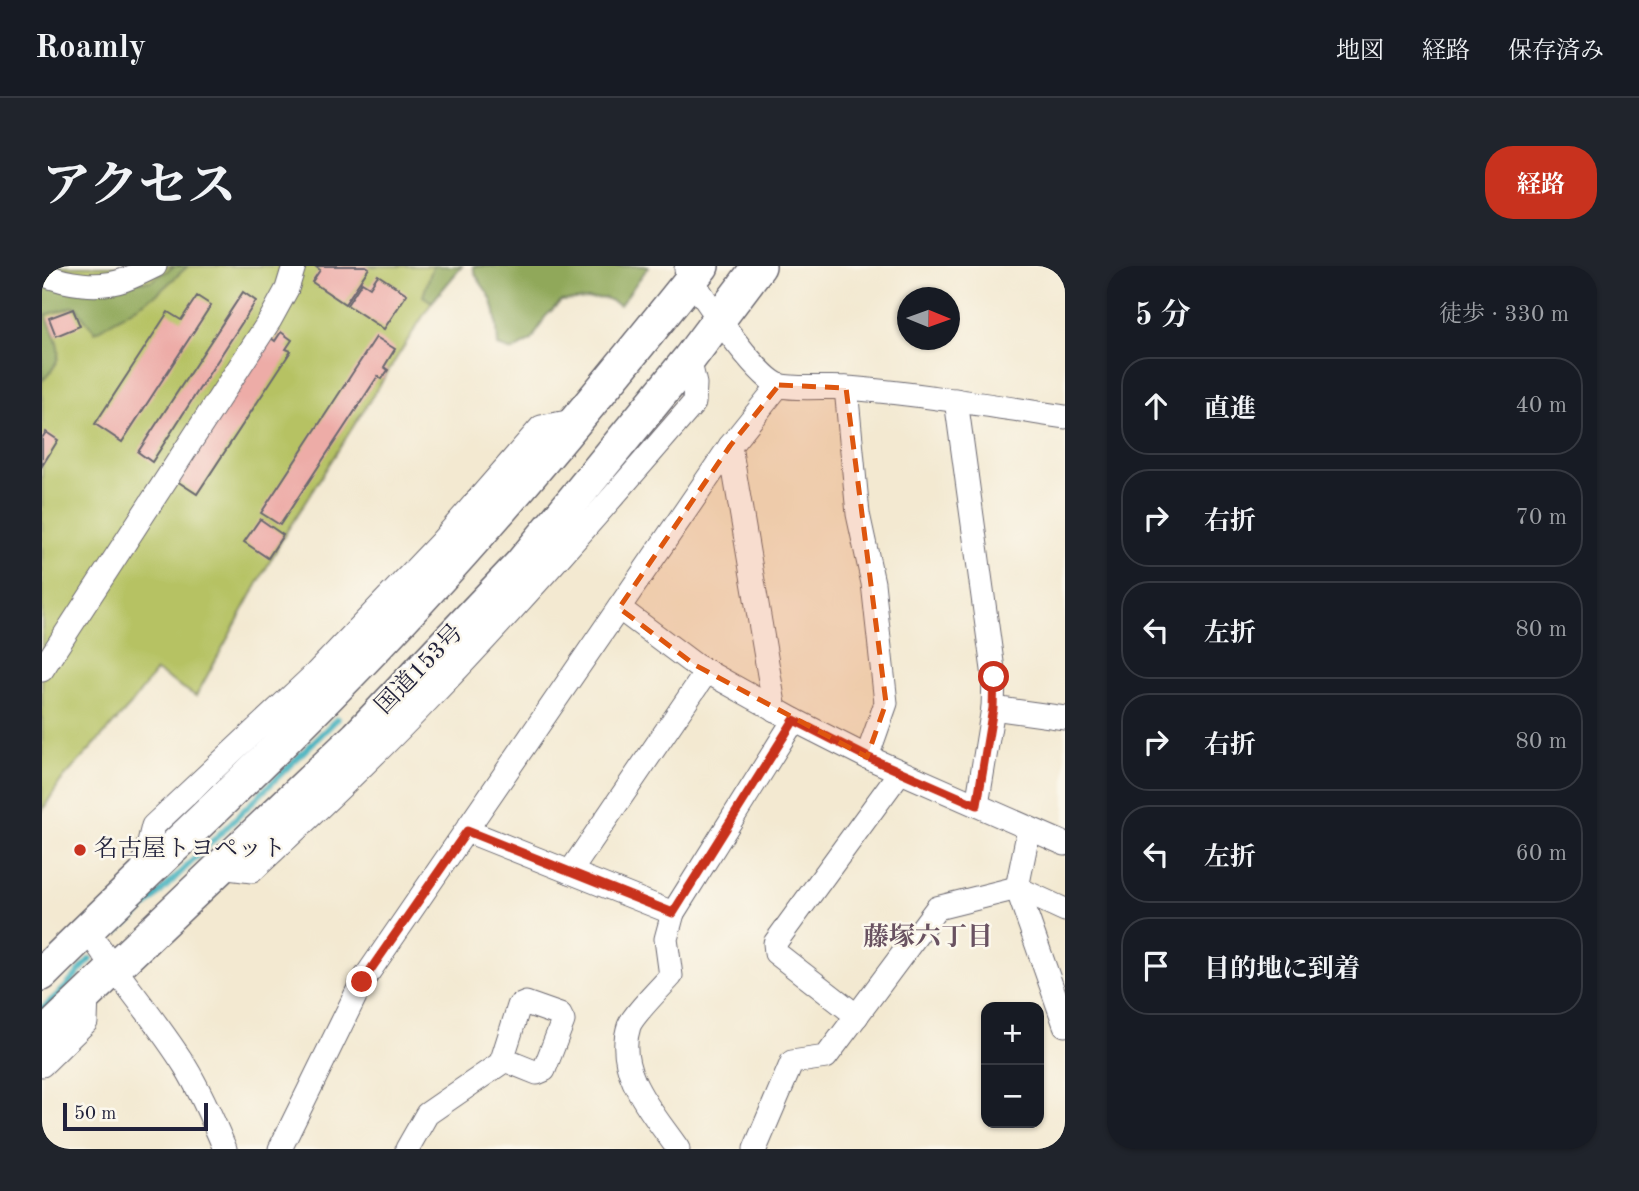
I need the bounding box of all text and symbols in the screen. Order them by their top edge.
text: Roamly [35,32,146,65]
text: 地図 [1336,40,1384,64]
text: 経路 [1422,40,1470,64]
text: 保存済み [1508,40,1604,64]
button: 経路 [1485,146,1597,219]
text: アクセス [42,164,237,213]
north arrow [897,287,960,350]
text: 5 分 [1135,301,1191,331]
text: 徒歩 · 330 m [1439,303,1569,326]
icon: ahead [1137,387,1175,425]
text: 40 m [1516,394,1567,417]
text: 直進 [1204,397,1256,423]
icon: right [1137,499,1175,537]
text: 70 m [1516,506,1567,529]
text: 右折 [1204,509,1256,535]
icon: left [1137,611,1175,649]
text: 80 m [1516,618,1567,641]
street label: 国道153号 [370,619,468,719]
text: 左折 [1204,621,1256,647]
route start [978,661,1009,692]
icon: right [1137,723,1175,761]
text: 80 m [1516,730,1567,753]
text: 右折 [1204,733,1256,759]
place label: 名古屋トヨペット [94,835,286,862]
icon: left [1137,835,1175,873]
marker: 名古屋トヨペット [72,842,88,858]
text: 60 m [1516,842,1567,865]
text: 左折 [1204,845,1256,871]
district label: 藤塚六丁目 [863,923,993,951]
icon: arrive [1137,947,1175,985]
text: 目的地に到着 [1204,957,1360,983]
route end [346,966,377,997]
map controls [981,1002,1044,1128]
button: + [981,1002,1044,1065]
button: − [981,1065,1044,1128]
scale bar [63,1100,208,1132]
text: 50 m [74,1105,116,1124]

